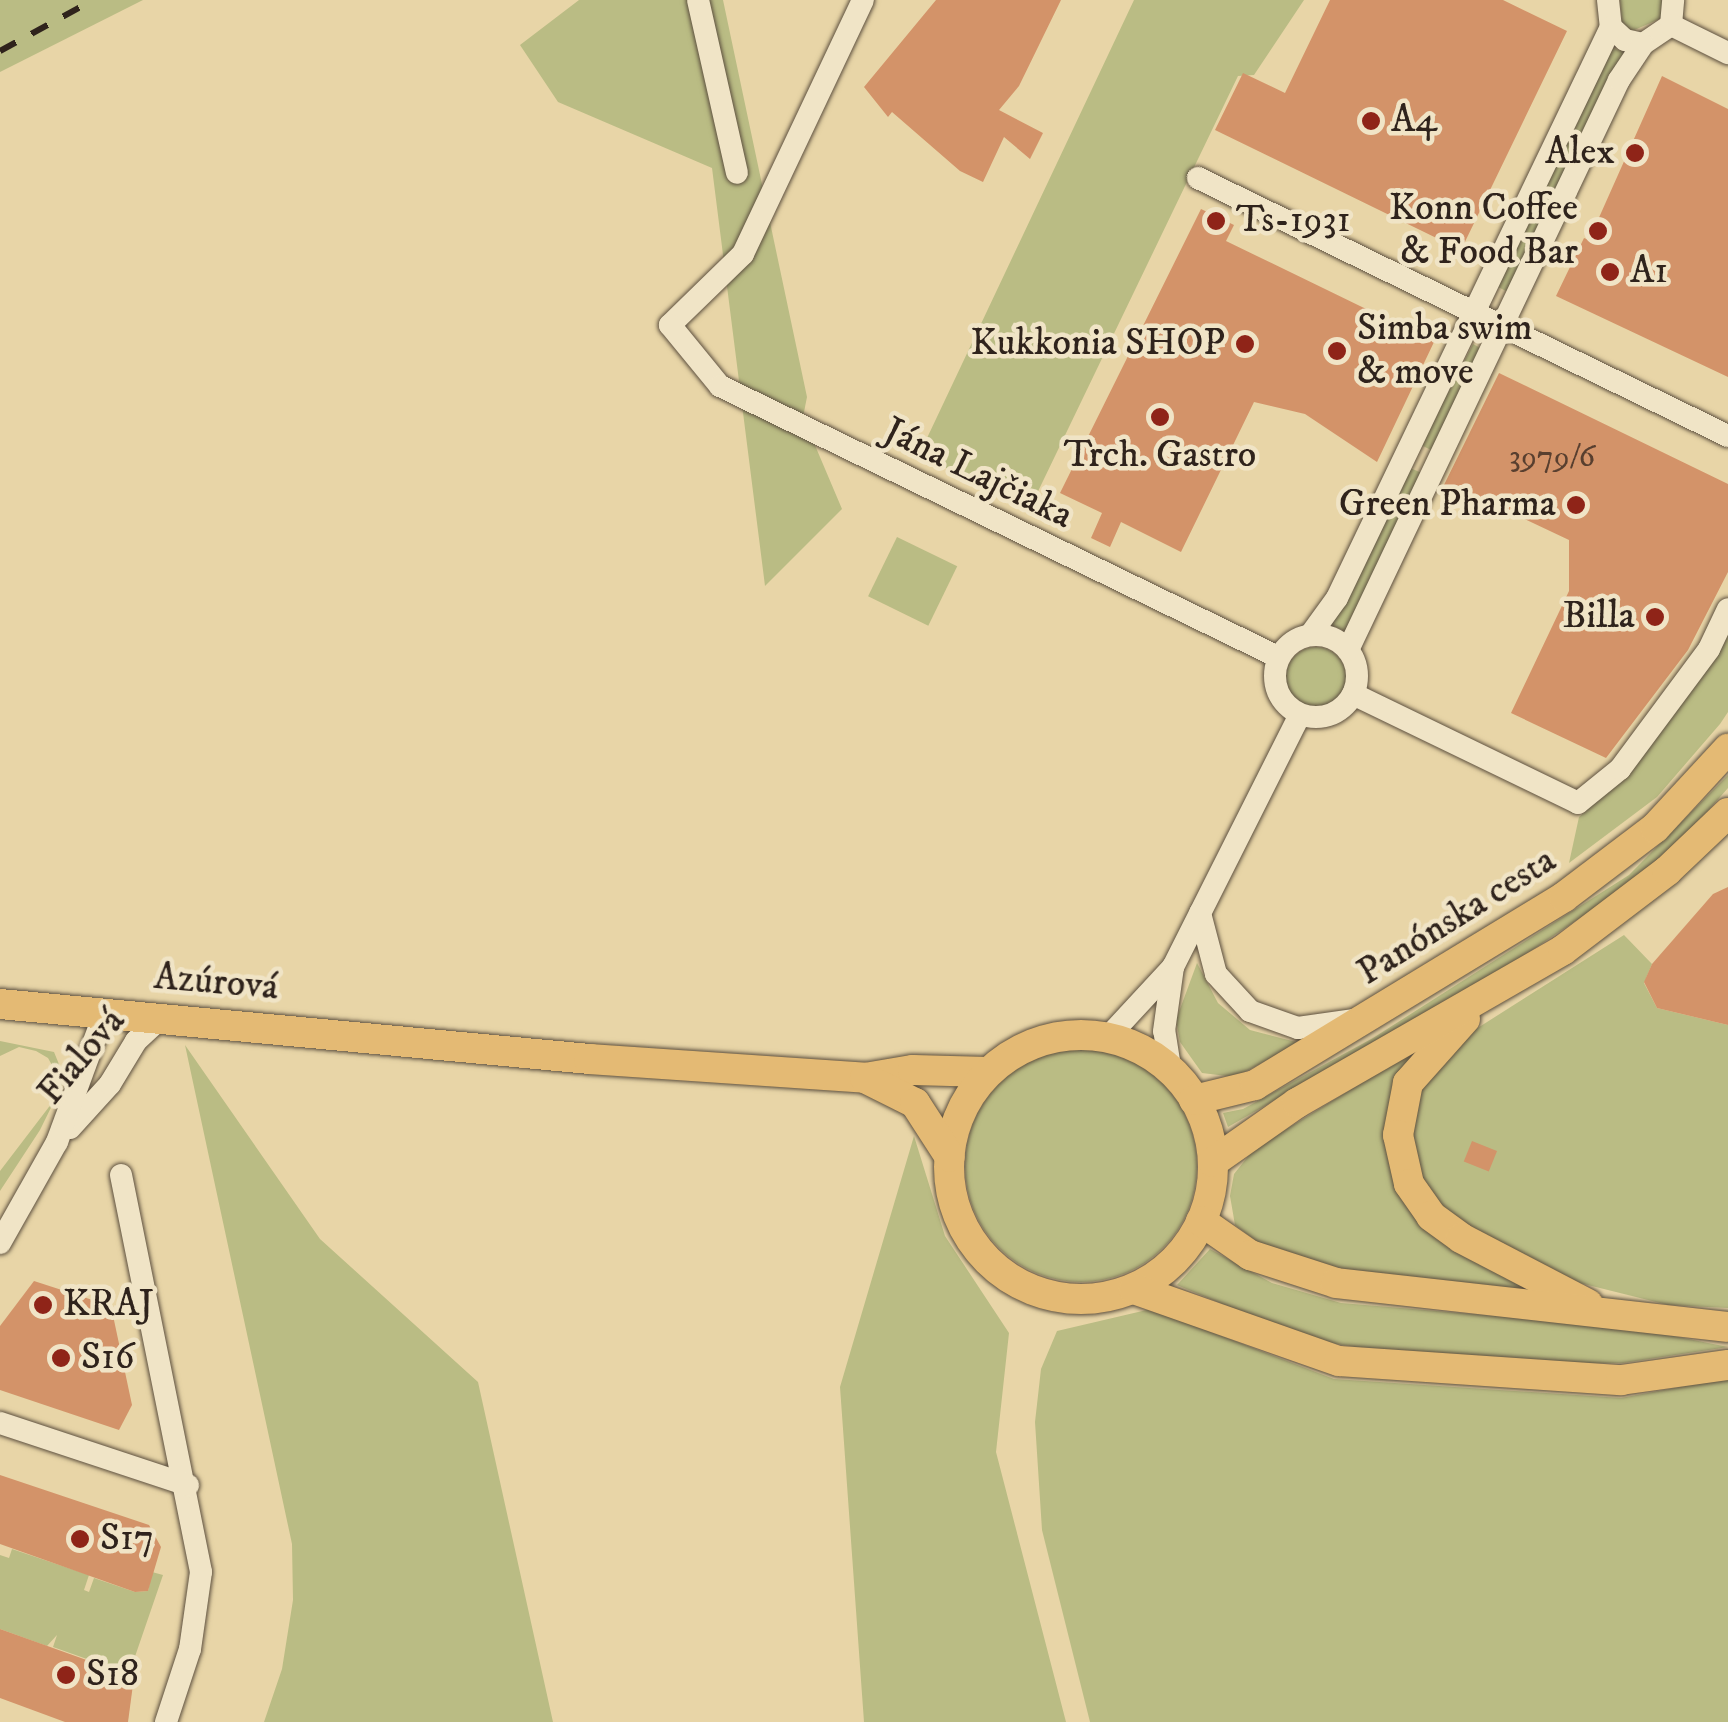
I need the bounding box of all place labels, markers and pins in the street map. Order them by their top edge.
place label: A4 [1391,98,1437,144]
marker: A4 [1360,110,1382,132]
place label: Alex [1545,130,1615,176]
marker: Alex [1624,142,1646,164]
place label: Konn Coffee & Food Bar [1389,186,1578,276]
place label: Ts-1931 [1236,198,1351,244]
marker: Ts-1931 [1205,210,1227,232]
marker: Konn Coffee & Food Bar [1587,220,1609,242]
place label: A1 [1630,249,1668,295]
marker: A1 [1599,261,1621,283]
place label: Simba swim & move [1357,306,1533,396]
place label: Kukkonia SHOP [971,321,1225,367]
marker: Kukkonia SHOP [1234,333,1256,355]
marker: Simba swim & move [1326,340,1348,362]
marker: Trch. Gastro [1149,406,1171,428]
place label: Trch. Gastro [1064,433,1256,479]
place label: Green Pharma [1339,482,1556,528]
marker: Green Pharma [1565,494,1587,516]
place label: Billa [1562,594,1635,640]
marker: Billa [1644,606,1666,628]
place label: KRAJ [63,1282,154,1328]
marker: KRAJ [32,1294,54,1316]
place label: S16 [81,1335,135,1381]
marker: S16 [50,1347,72,1369]
place label: S17 [100,1516,154,1562]
marker: S17 [69,1528,91,1550]
place label: S18 [86,1652,139,1698]
marker: S18 [55,1664,77,1686]

